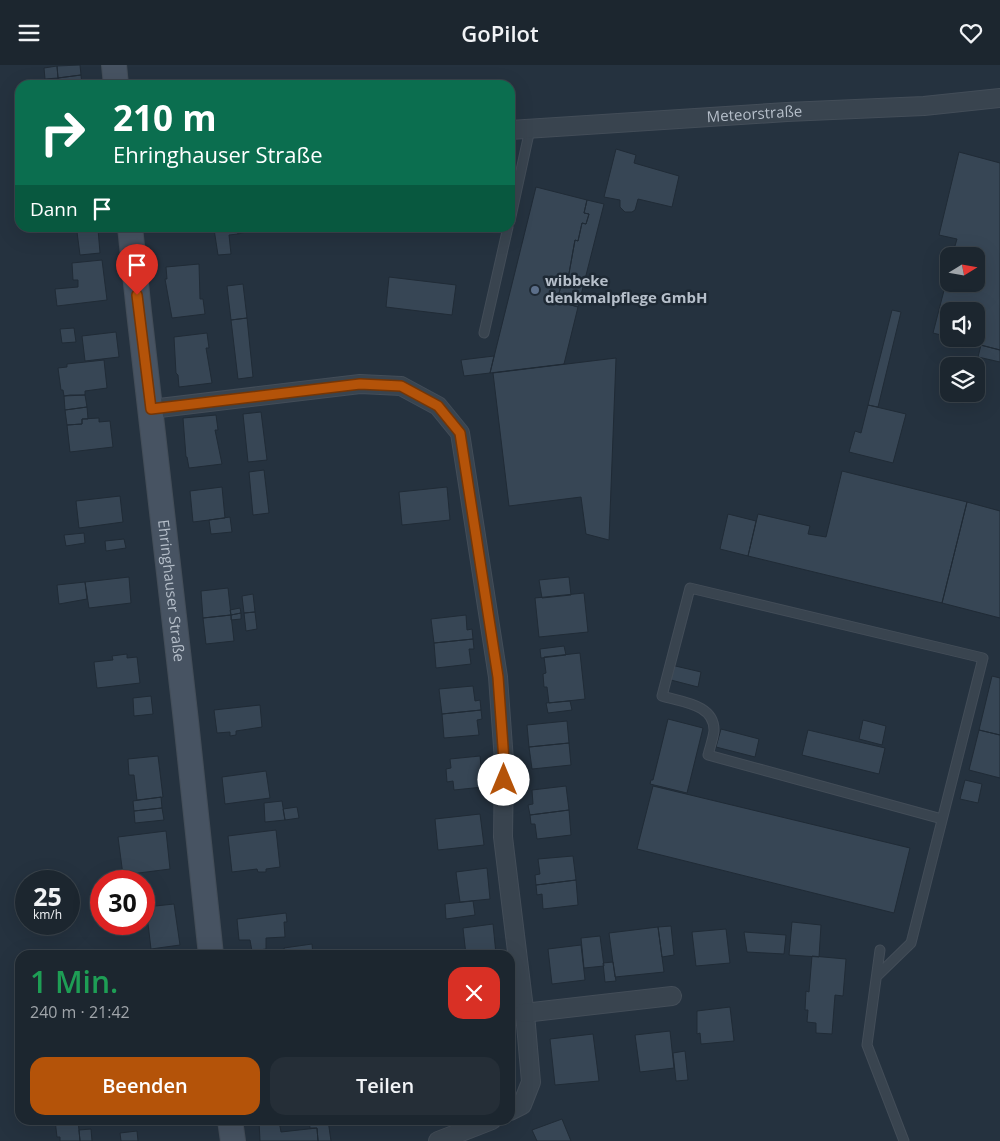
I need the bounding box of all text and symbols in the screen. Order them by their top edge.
text: GoPilot [461,18,539,48]
icon: menu [15,19,43,47]
icon: heart [957,19,985,47]
text: 210 m [113,94,217,141]
icon: right [30,100,95,165]
street label: Meteorstraße [706,100,803,126]
text: Ehringhauser Straße [113,139,323,169]
icon: arrive [88,195,116,223]
text: Dann [30,196,78,222]
pin [116,244,158,295]
north arrow [940,247,985,293]
map controls [940,247,985,402]
icon: arrive [123,251,151,279]
place label: wibbeke denkmalpflege GmbH [545,270,707,307]
marker: wibbeke denkmalpflege GmbH [529,284,541,296]
button: sound [940,302,985,347]
button: layers [940,357,985,402]
street label: Ehringhauser Straße [154,518,190,663]
position arrow [477,753,529,805]
speed limit sign: 30 [90,870,155,935]
text: 25 [33,879,62,913]
text: km/h [33,906,62,923]
text: 1 Min. [30,961,118,1002]
button: close [448,967,500,1019]
text: 240 m · 21:42 [30,1001,130,1023]
button: Beenden [30,1057,260,1115]
button: Teilen [270,1057,500,1115]

